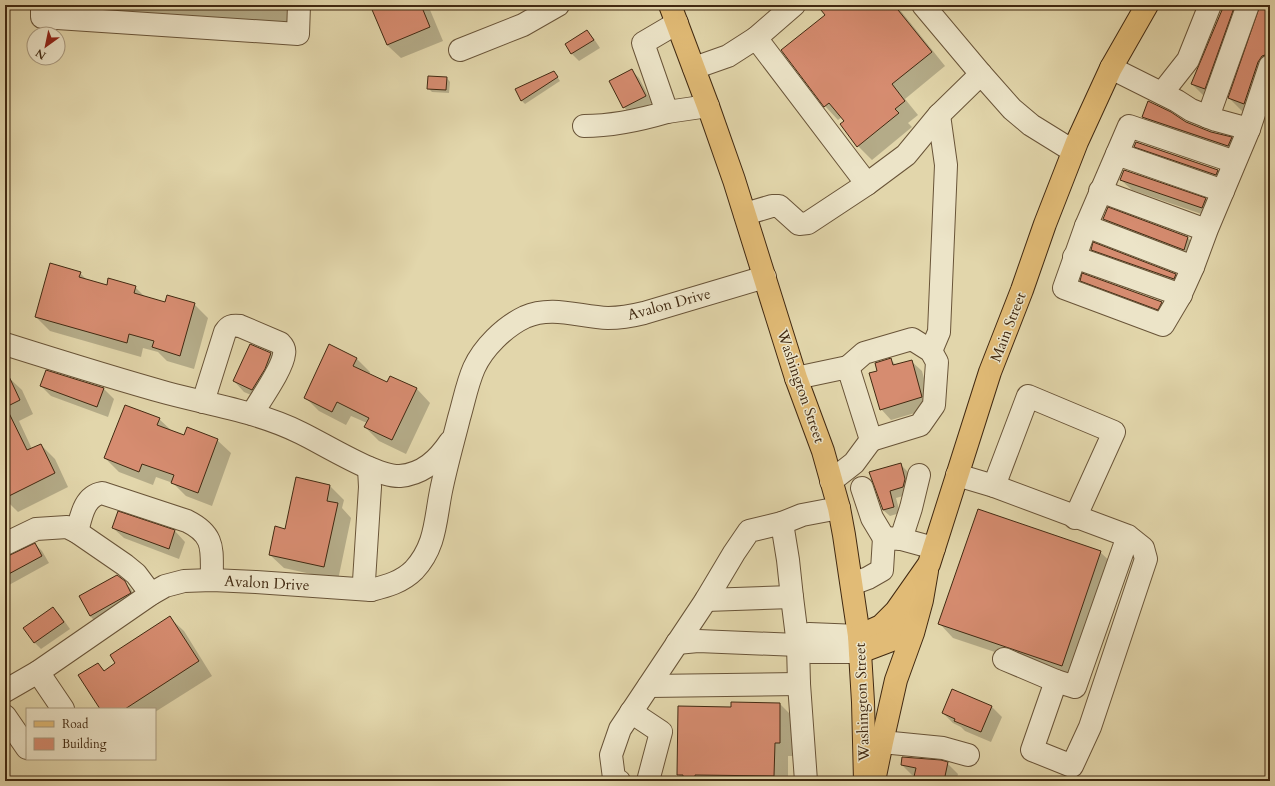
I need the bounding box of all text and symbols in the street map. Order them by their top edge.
north arrow [26,26,66,66]
text: N [32,45,49,63]
street label: Avalon Drive [625,283,713,325]
street label: Main Street [985,289,1031,365]
street label: Washington Street [772,326,830,446]
street label: Avalon Drive [224,571,310,595]
street label: Washington Street [850,642,874,763]
legend [26,708,156,760]
text: Road [62,716,89,732]
text: Building [62,736,107,752]

